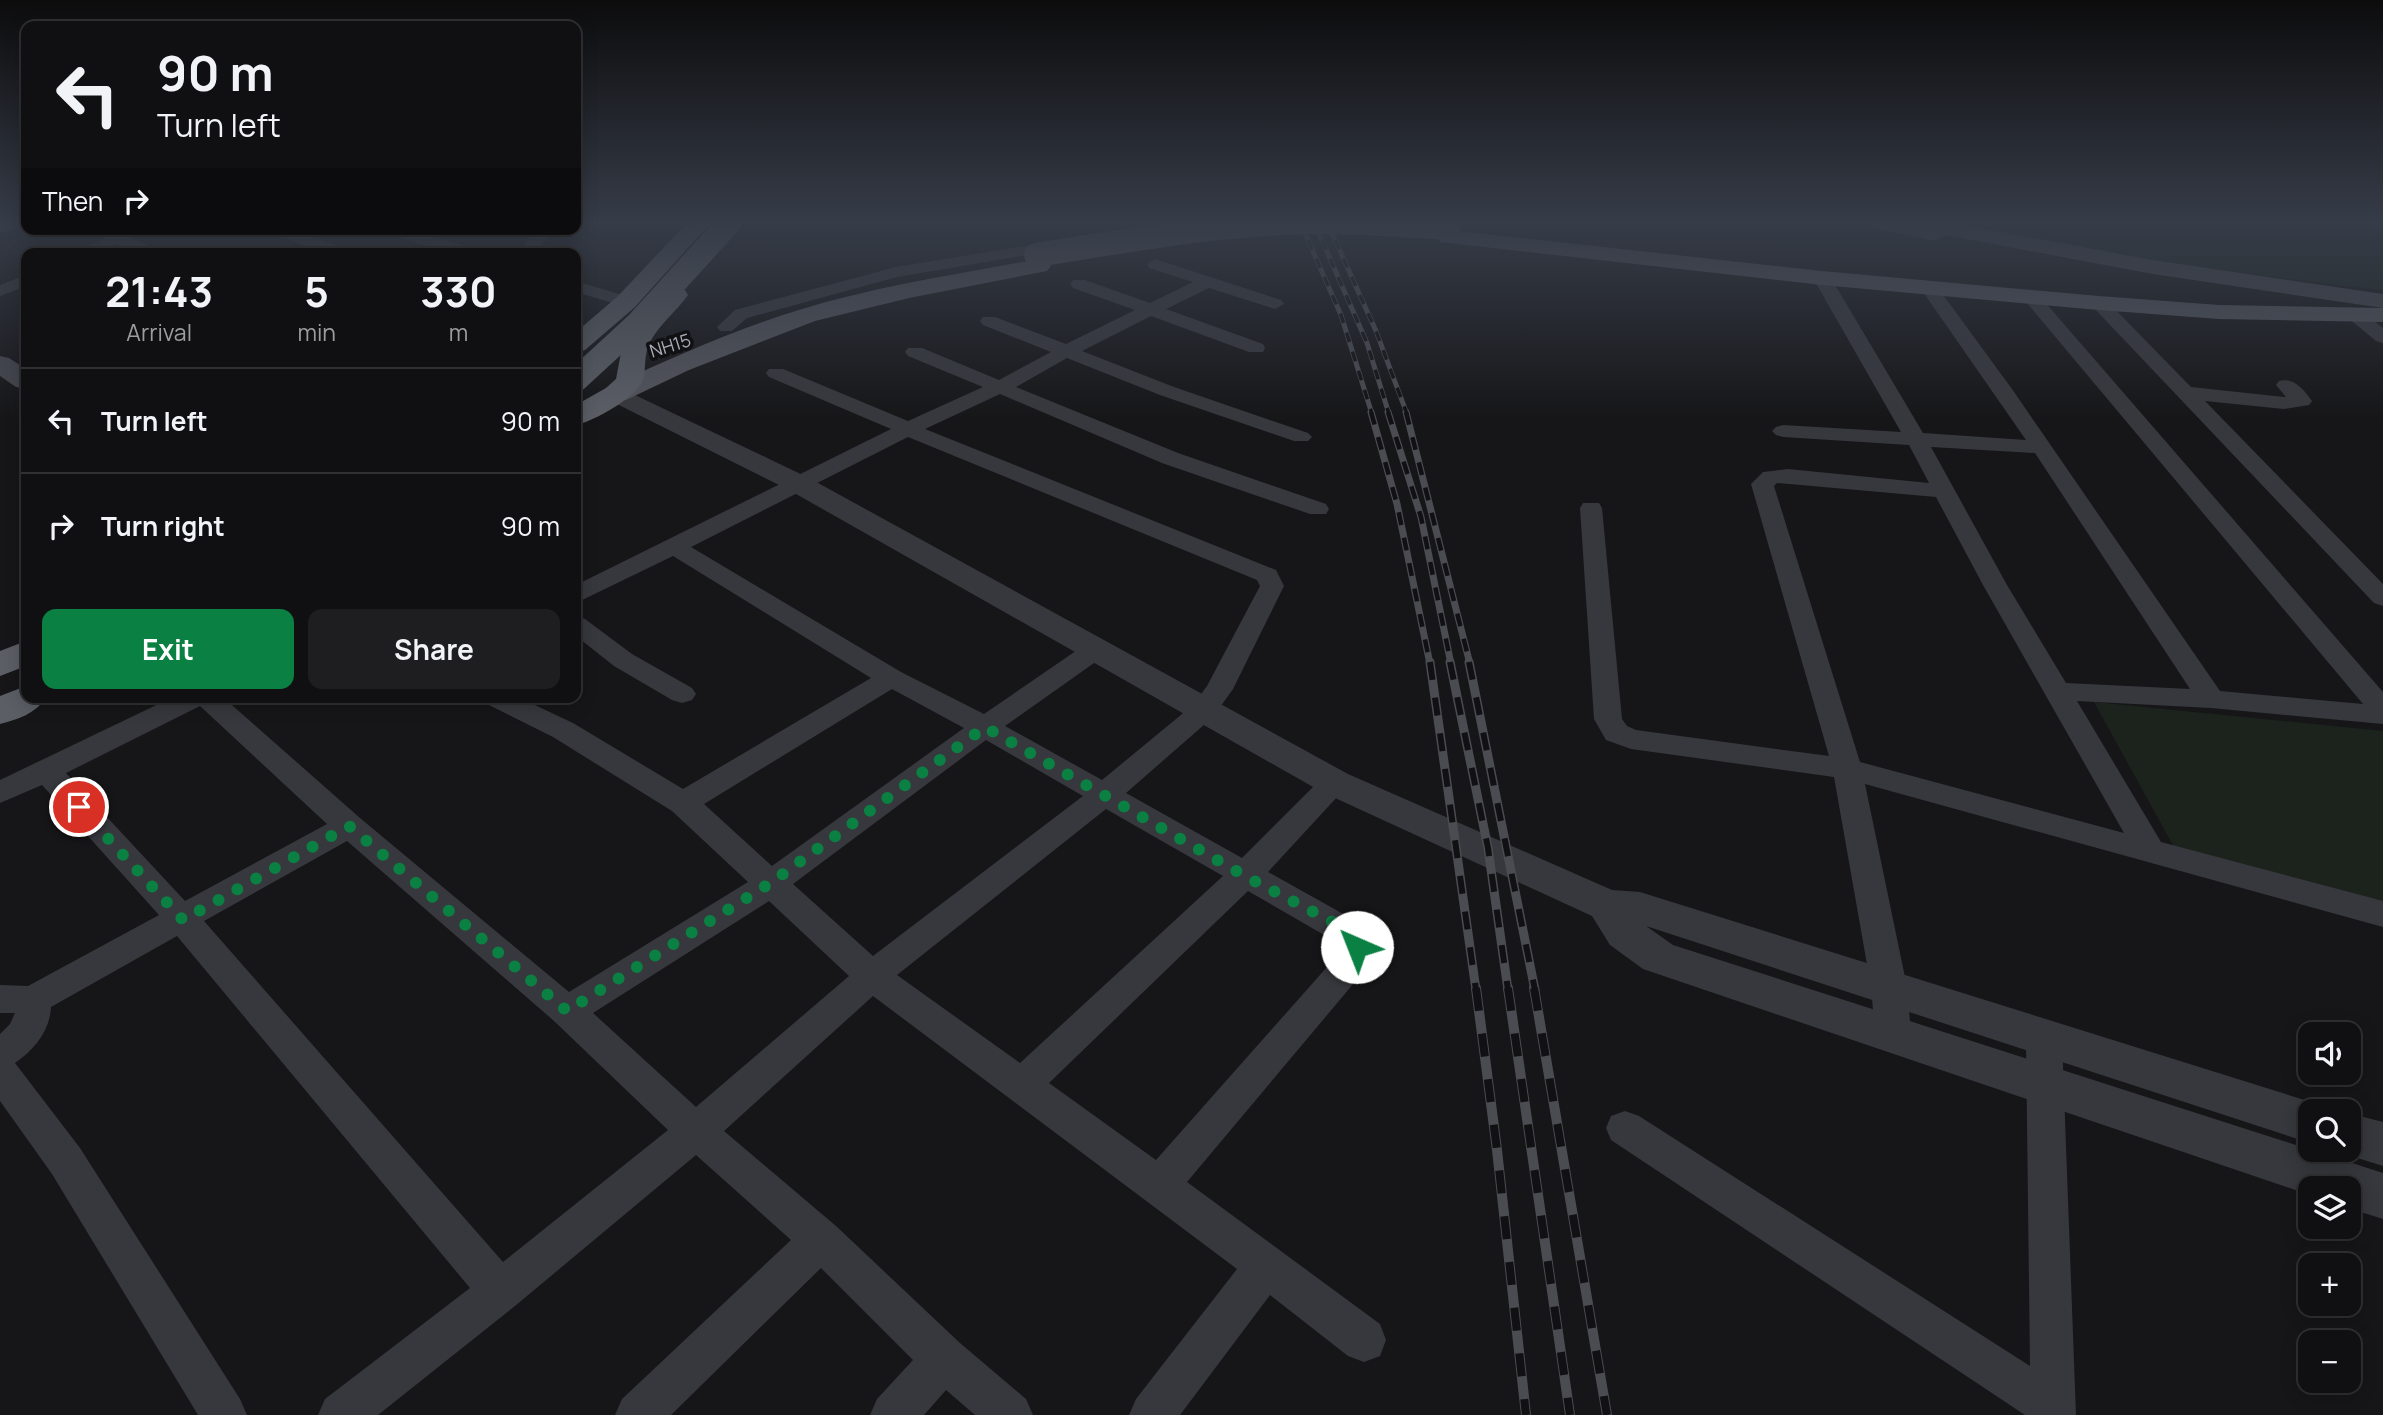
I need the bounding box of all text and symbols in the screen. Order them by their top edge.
text: 90 m [157,39,274,106]
icon: left [42,49,133,140]
text: Turn left [157,103,281,147]
icon: right [117,182,155,220]
text: Then [42,183,103,219]
text: 21:43 [105,262,213,320]
text: 5 [304,262,329,320]
text: 330 [420,262,497,320]
text: Arrival [126,316,192,348]
text: min [297,316,336,348]
text: m [449,316,468,348]
street label: NH15 [646,327,694,363]
icon: left [42,402,80,440]
text: Turn left [101,403,208,439]
text: 90 m [501,403,560,439]
icon: right [42,507,80,545]
text: Turn right [101,508,225,544]
text: 90 m [501,508,560,544]
button: Exit [42,609,294,689]
button: Share [308,609,560,689]
pin [49,777,109,837]
icon: arrive [60,788,98,826]
position arrow [1320,910,1394,984]
map controls [2298,1022,2361,1393]
button: sound [2298,1022,2361,1085]
button: search [2298,1099,2361,1162]
button: layers [2298,1176,2361,1239]
button: + [2298,1253,2361,1316]
button: − [2298,1330,2361,1393]

